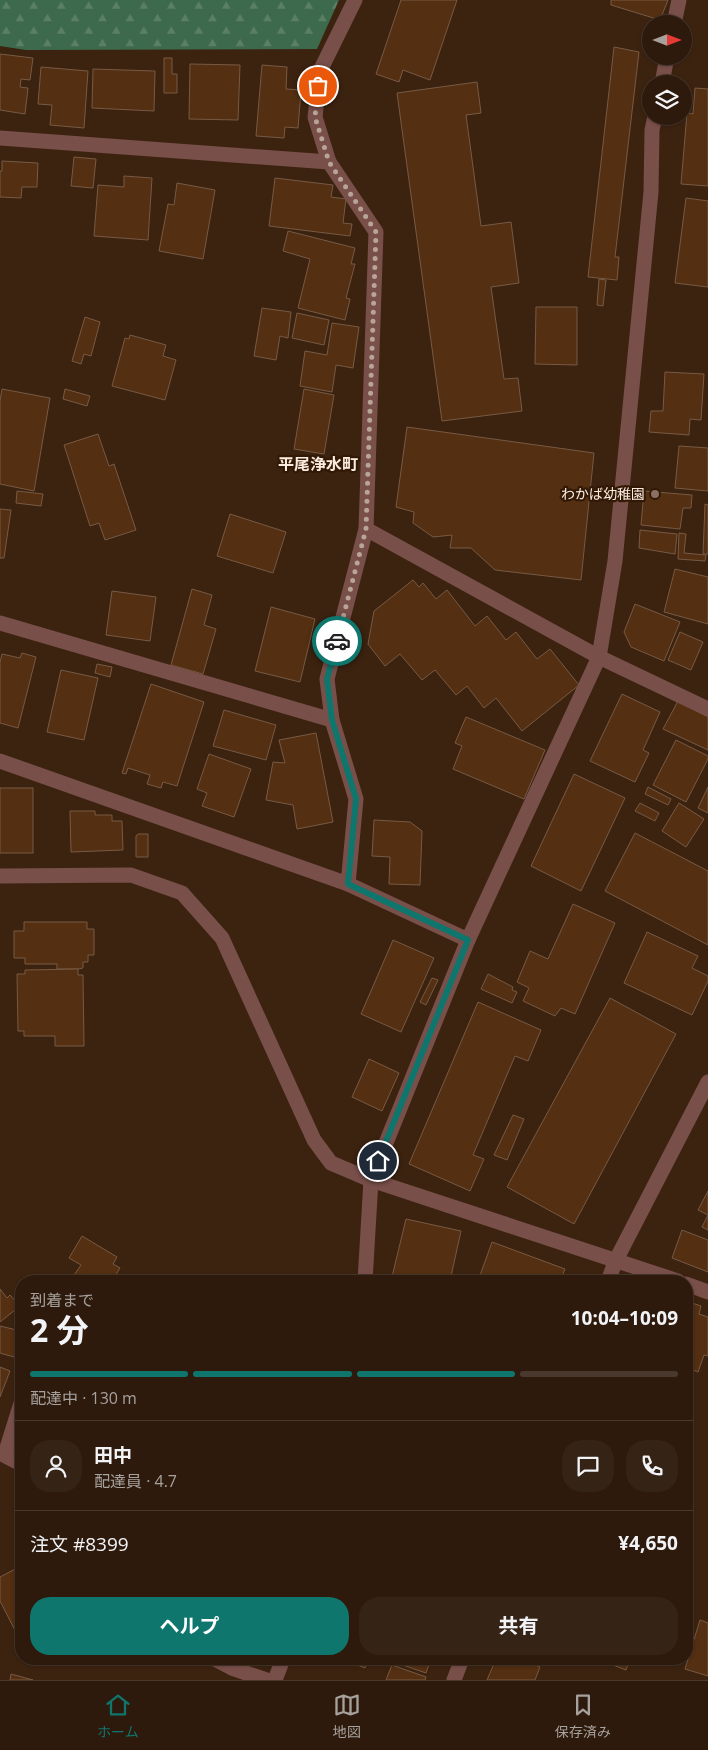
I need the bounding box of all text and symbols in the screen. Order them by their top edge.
north arrow [642,15,692,65]
map controls [642,15,692,125]
pin [297,65,339,107]
icon: bag [304,72,332,100]
button: layers [642,75,692,125]
district label: 平尾浄水町 [278,453,358,475]
place label: わかば幼稚園 [561,484,645,503]
marker: わかば幼稚園 [649,488,661,500]
courier [312,616,362,666]
icon: car [323,627,351,655]
pin [357,1140,399,1182]
icon: home [364,1147,392,1175]
text: 到着まで [30,1289,94,1311]
text: 10:04–10:09 [571,1305,678,1331]
text: 2 分 [30,1308,89,1351]
text: 配達中 · 130 m [30,1387,137,1409]
button: person [30,1440,82,1492]
button: chat [562,1440,614,1492]
button: phone [626,1440,678,1492]
text: 田中 [94,1442,132,1468]
text: 配達員 · 4.7 [94,1470,177,1492]
text: ¥4,650 [618,1530,678,1556]
text: 注文 #8399 [30,1531,129,1557]
button: ヘルプ [30,1597,349,1655]
button: 共有 [359,1597,678,1655]
tab: ホーム [97,1691,139,1741]
tab: 地図 [333,1691,361,1741]
tab: 保存済み [555,1691,611,1741]

